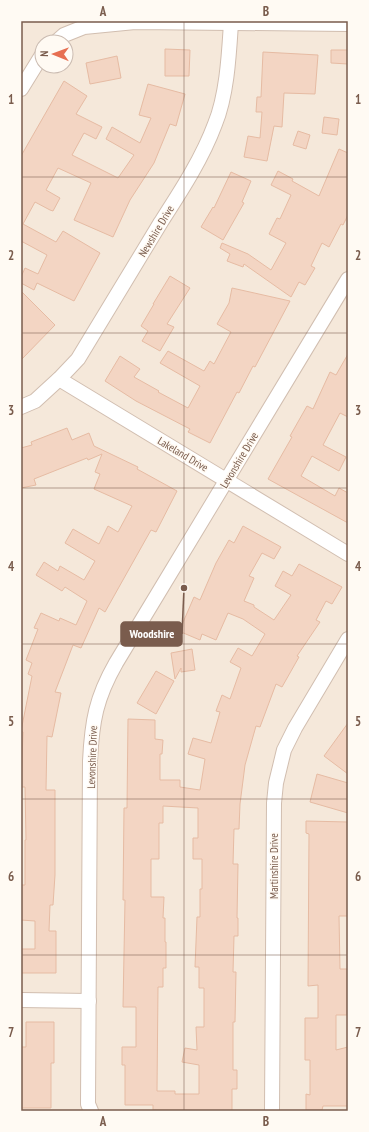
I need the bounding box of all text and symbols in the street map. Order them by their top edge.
text: A [99,3,107,20]
text: B [263,3,269,20]
north arrow [34,34,74,74]
text: N [37,51,51,57]
text: 1 [8,91,14,108]
text: 1 [355,91,361,108]
street label: Newshire Drive [135,202,177,259]
text: 2 [8,247,14,264]
text: 2 [355,247,361,264]
text: 3 [8,402,14,419]
text: 3 [355,402,361,419]
street label: Levonshire Drive [217,429,261,491]
street label: Lakeland Drive [155,433,211,475]
text: 4 [8,558,15,575]
text: 4 [355,558,362,575]
callout: Woodshire [121,622,182,646]
text: Woodshire [128,626,175,641]
text: 5 [8,713,14,730]
text: 5 [355,713,361,730]
street label: Levonshire Drive [84,725,100,789]
street label: Martinshire Drive [267,833,281,899]
text: 6 [8,868,14,885]
text: 6 [355,868,361,885]
text: 7 [8,1024,14,1041]
text: 7 [355,1024,361,1041]
text: A [99,1113,107,1130]
text: B [263,1113,269,1130]

